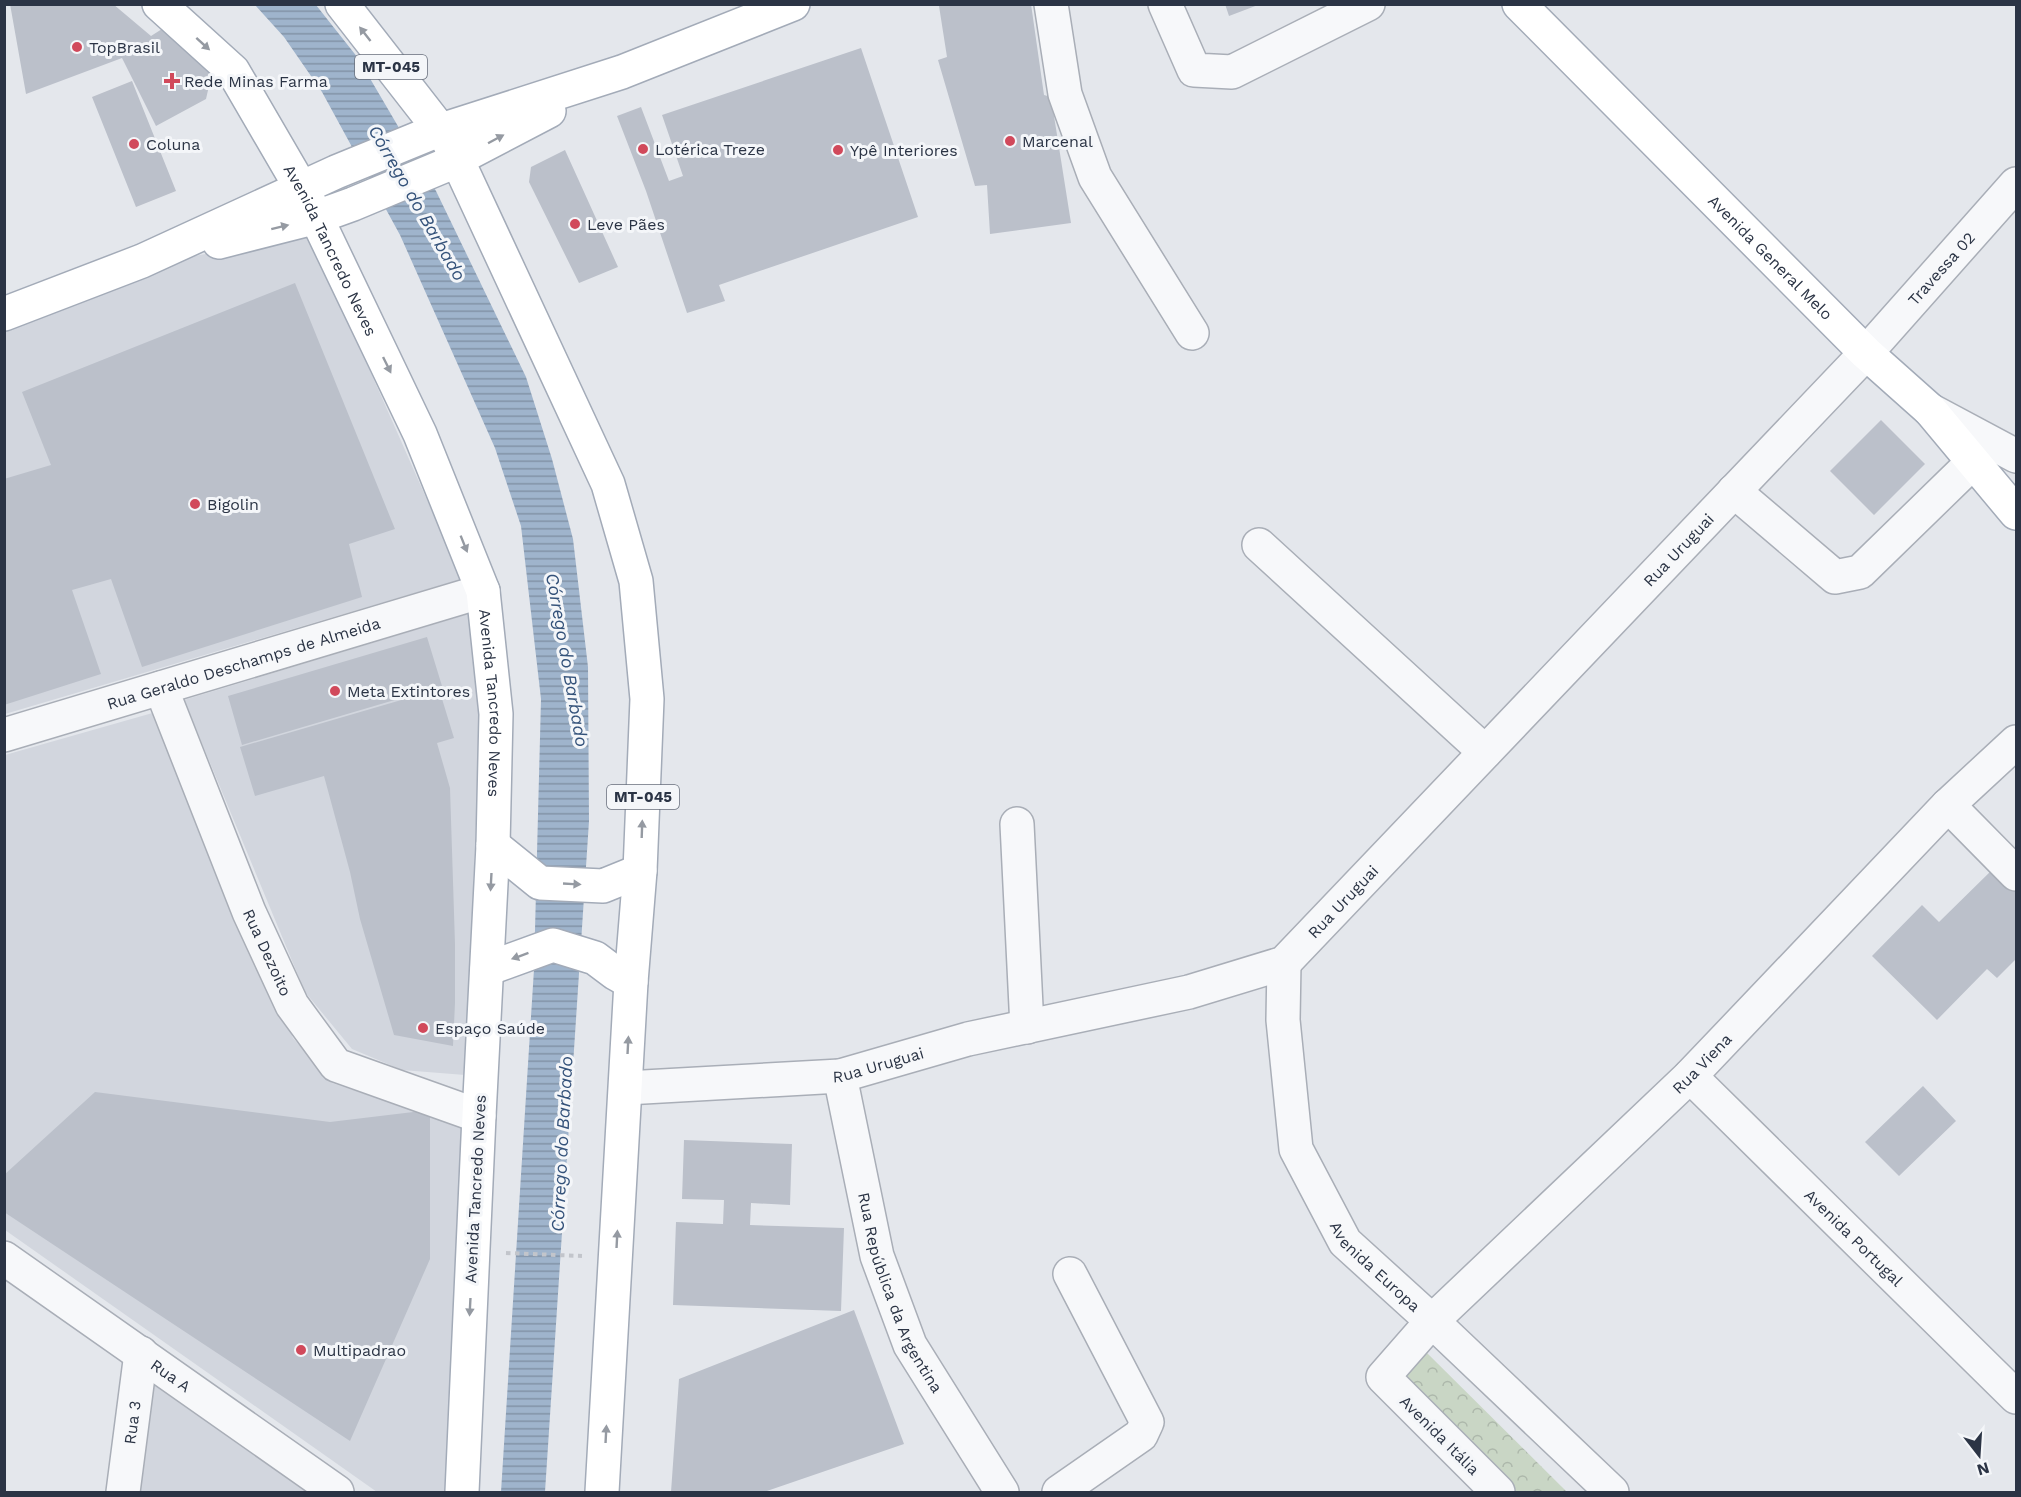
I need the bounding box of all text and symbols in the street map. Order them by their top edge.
one-way arrow [359,26,372,42]
one-way arrow [195,37,210,51]
place label: TopBrasil [89,38,160,57]
marker: TopBrasil [70,40,84,54]
road number: MT-045 [355,55,427,79]
place label: Rede Minas Farma [184,72,328,91]
marker: Rede Minas Farma [165,74,179,88]
water label: Córrego do Barbado [364,121,471,284]
place label: Marcenal [1022,132,1093,151]
one-way arrow [488,134,505,144]
marker: Marcenal [1003,134,1017,148]
place label: Coluna [146,135,200,154]
marker: Coluna [127,137,141,151]
place label: Lotérica Treze [655,140,765,159]
place label: Ypê Interiores [850,141,958,160]
marker: Lotérica Treze [636,142,650,156]
marker: Ypê Interiores [831,143,845,157]
street label: Avenida Tancredo Neves [280,161,381,339]
street label: Avenida General Melo [1704,191,1836,324]
place label: Leve Pães [587,215,665,234]
marker: Leve Pães [568,217,582,231]
one-way arrow [271,221,289,231]
street label: Travessa 02 [1904,228,1979,309]
one-way arrow [383,356,392,373]
place label: Bigolin [207,495,259,514]
marker: Bigolin [188,497,202,511]
street label: Rua Uruguai [1639,510,1718,591]
one-way arrow [460,535,469,553]
water label: Córrego do Barbado [542,571,593,748]
street label: Avenida Tancredo Neves [475,608,505,797]
street label: Rua Geraldo Deschamps de Almeida [105,613,383,714]
place label: Meta Extintores [347,682,470,701]
marker: Meta Extintores [328,684,342,698]
road number: MT-045 [607,785,679,809]
one-way arrow [637,820,647,839]
street label: Rua Uruguai [1304,861,1382,942]
one-way arrow [487,872,496,891]
one-way arrow [562,880,581,889]
street label: Rua Dezoito [239,906,295,999]
one-way arrow [511,952,529,962]
place label: Espaço Saúde [435,1019,545,1038]
marker: Espaço Saúde [416,1021,430,1035]
street label: Rua Viena [1668,1030,1736,1098]
one-way arrow [624,1035,633,1054]
street label: Rua Uruguai [832,1043,926,1086]
water label: Córrego do Barbado [546,1056,577,1232]
street label: Avenida Tancredo Neves [461,1094,490,1284]
street label: Avenida Portugal [1800,1185,1907,1290]
street label: Rua República da Argentina [854,1191,946,1396]
street label: Avenida Europa [1326,1218,1424,1316]
one-way arrow [613,1230,622,1249]
one-way arrow [465,1297,474,1316]
place label: Multipadrao [313,1341,406,1360]
marker: Multipadrao [294,1343,308,1357]
street label: Rua A [147,1355,195,1396]
street label: Avenida Itália [1396,1392,1483,1479]
street label: Rua 3 [120,1400,145,1446]
one-way arrow [601,1425,610,1444]
north arrow [1949,1425,2009,1485]
text: N [1975,1458,1992,1480]

